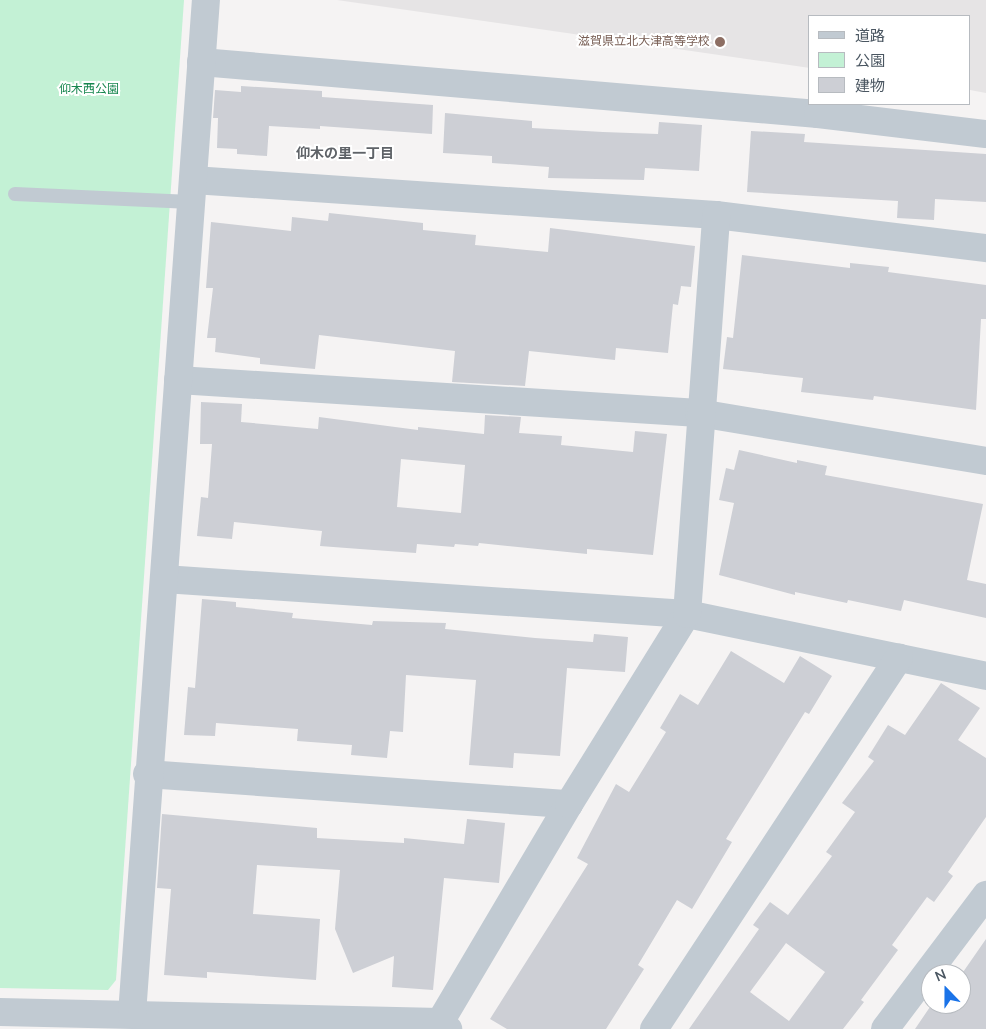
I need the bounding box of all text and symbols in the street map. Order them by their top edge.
legend [808,15,971,105]
text: 道路 [855,26,885,46]
place label: 滋賀県立北大津高等学校 [578,35,710,49]
marker: 滋賀県立北大津高等学校 [714,36,726,48]
text: 公園 [855,51,885,71]
text: 建物 [855,76,885,96]
park label: 仰木西公園 [59,83,119,97]
district label: 仰木の里一丁目 [296,146,394,162]
north arrow [921,964,971,1014]
text: N [932,965,949,986]

